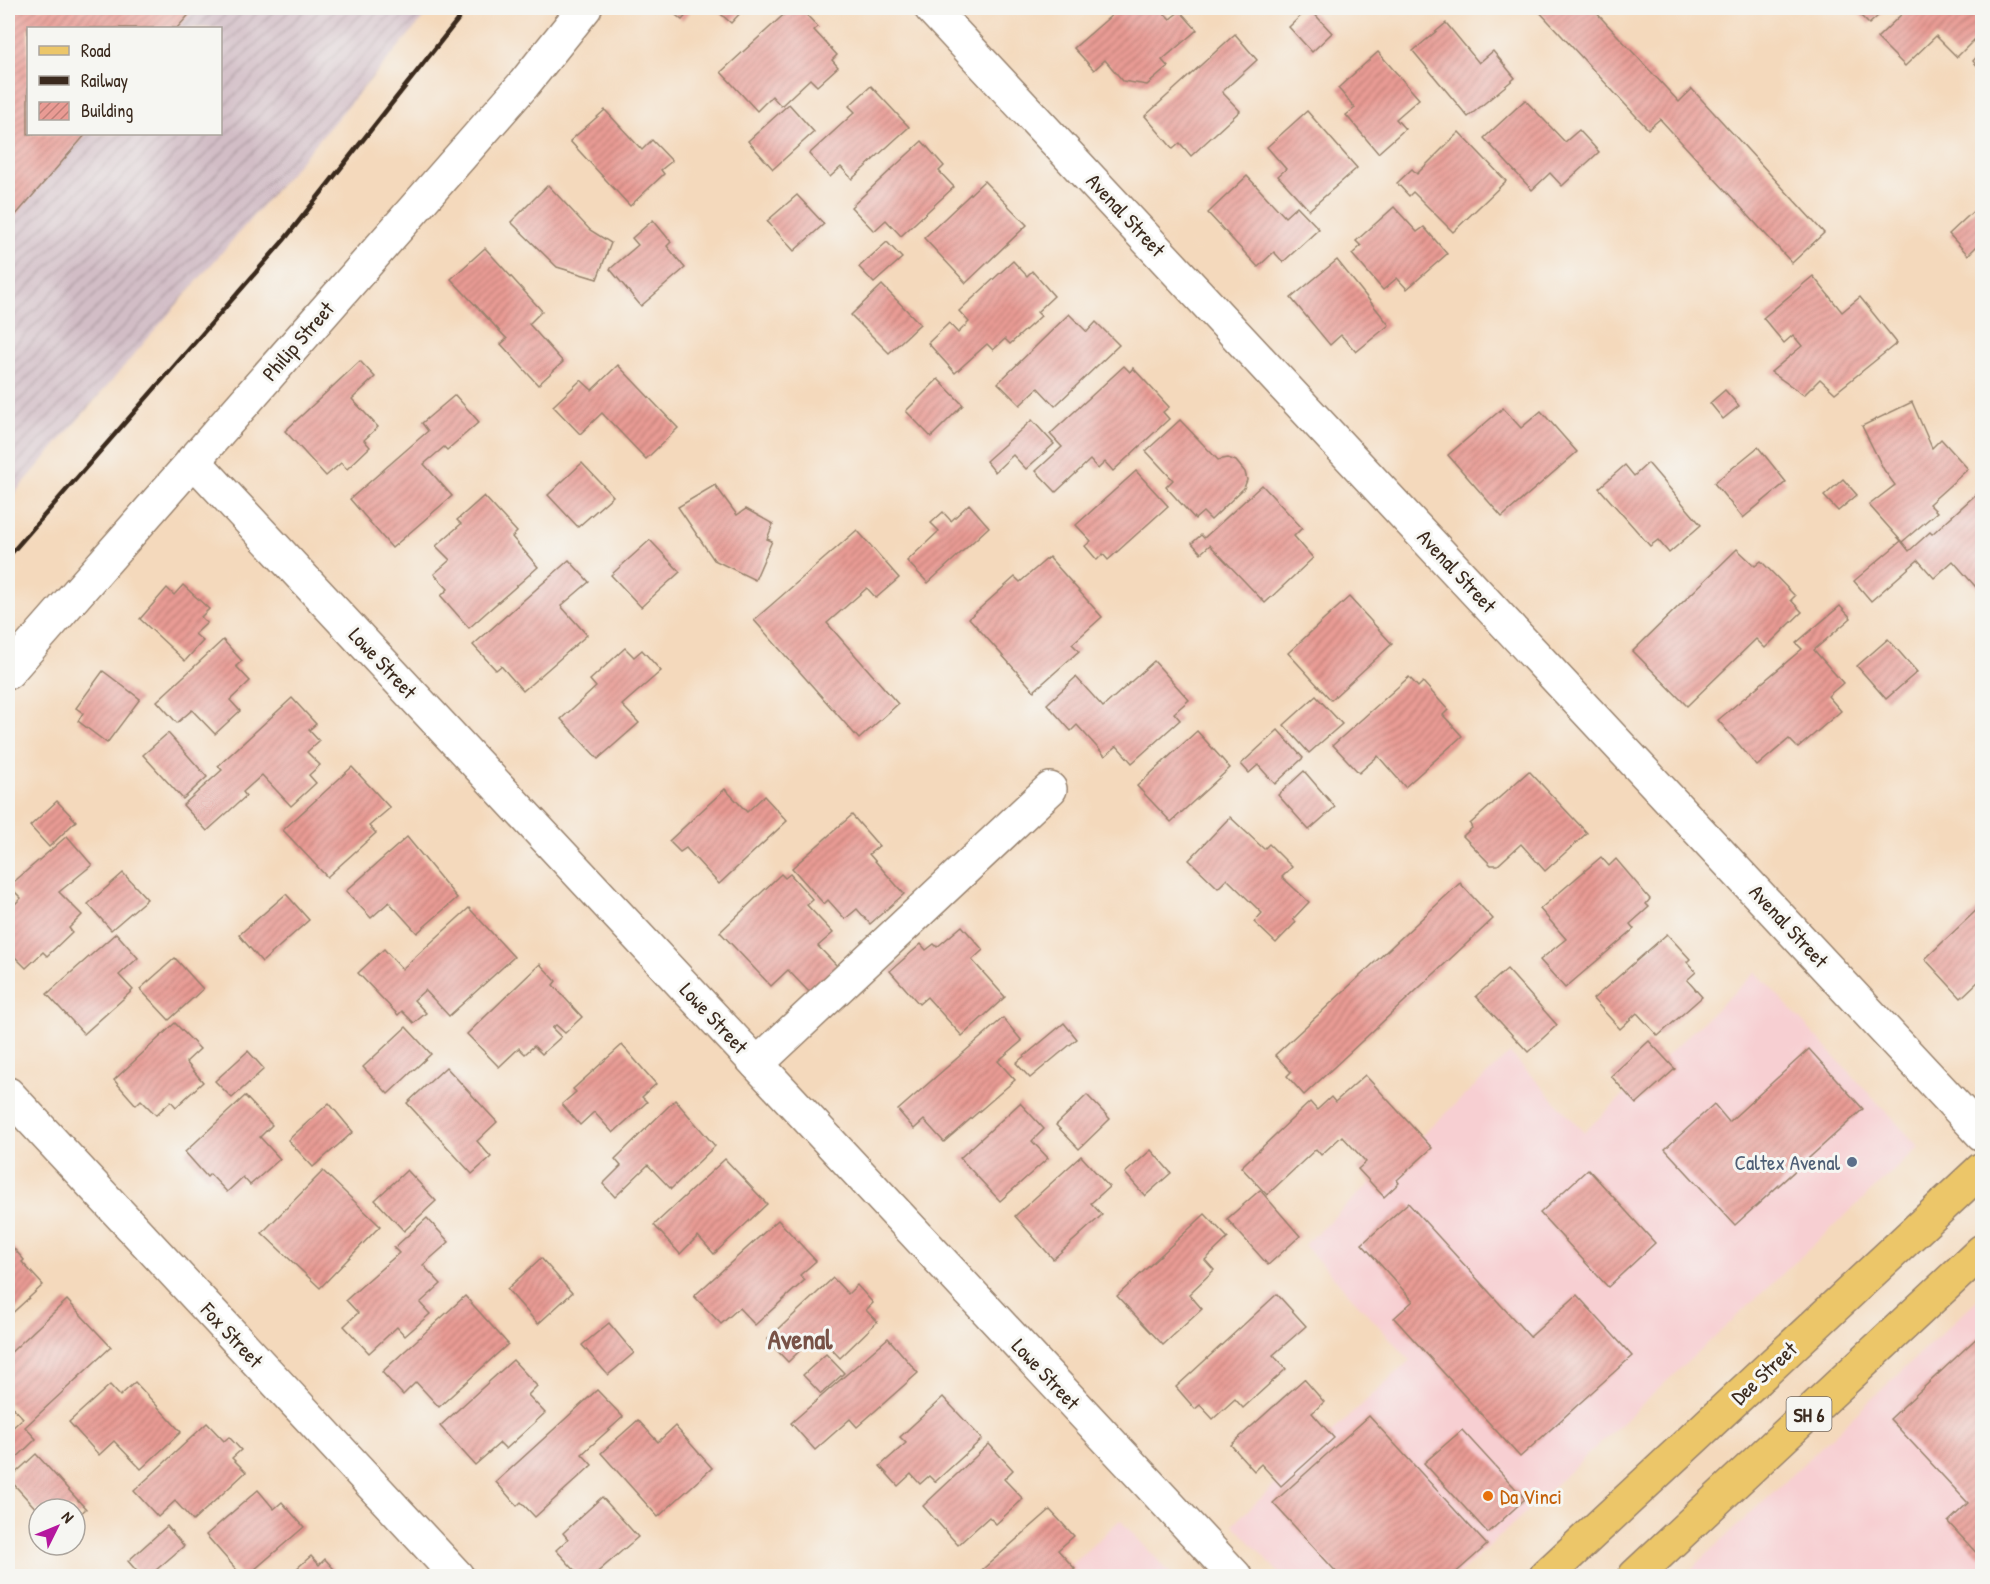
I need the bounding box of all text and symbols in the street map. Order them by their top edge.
legend [27,27,222,135]
text: Road [81,38,111,63]
text: Railway [81,68,128,93]
text: Building [81,98,133,123]
street label: Avenal Street [1080,167,1173,263]
street label: Philip Street [255,294,341,387]
street label: Avenal Street [1411,523,1504,619]
street label: Lowe Street [342,621,424,706]
street label: Avenal Street [1743,878,1836,974]
street label: Lowe Street [673,976,755,1061]
place label: Caltex Avenal [1735,1148,1840,1177]
marker: Caltex Avenal [1845,1155,1859,1169]
street label: Fox Street [194,1295,270,1375]
district label: Avenal [768,1321,833,1357]
street label: Lowe Street [1005,1332,1087,1417]
street label: Dee Street [1725,1334,1804,1411]
road number: SH 6 [1786,1397,1832,1431]
place label: Da Vinci [1500,1482,1562,1511]
marker: Da Vinci [1481,1489,1495,1503]
north arrow [27,1497,87,1557]
text: N [57,1506,79,1528]

